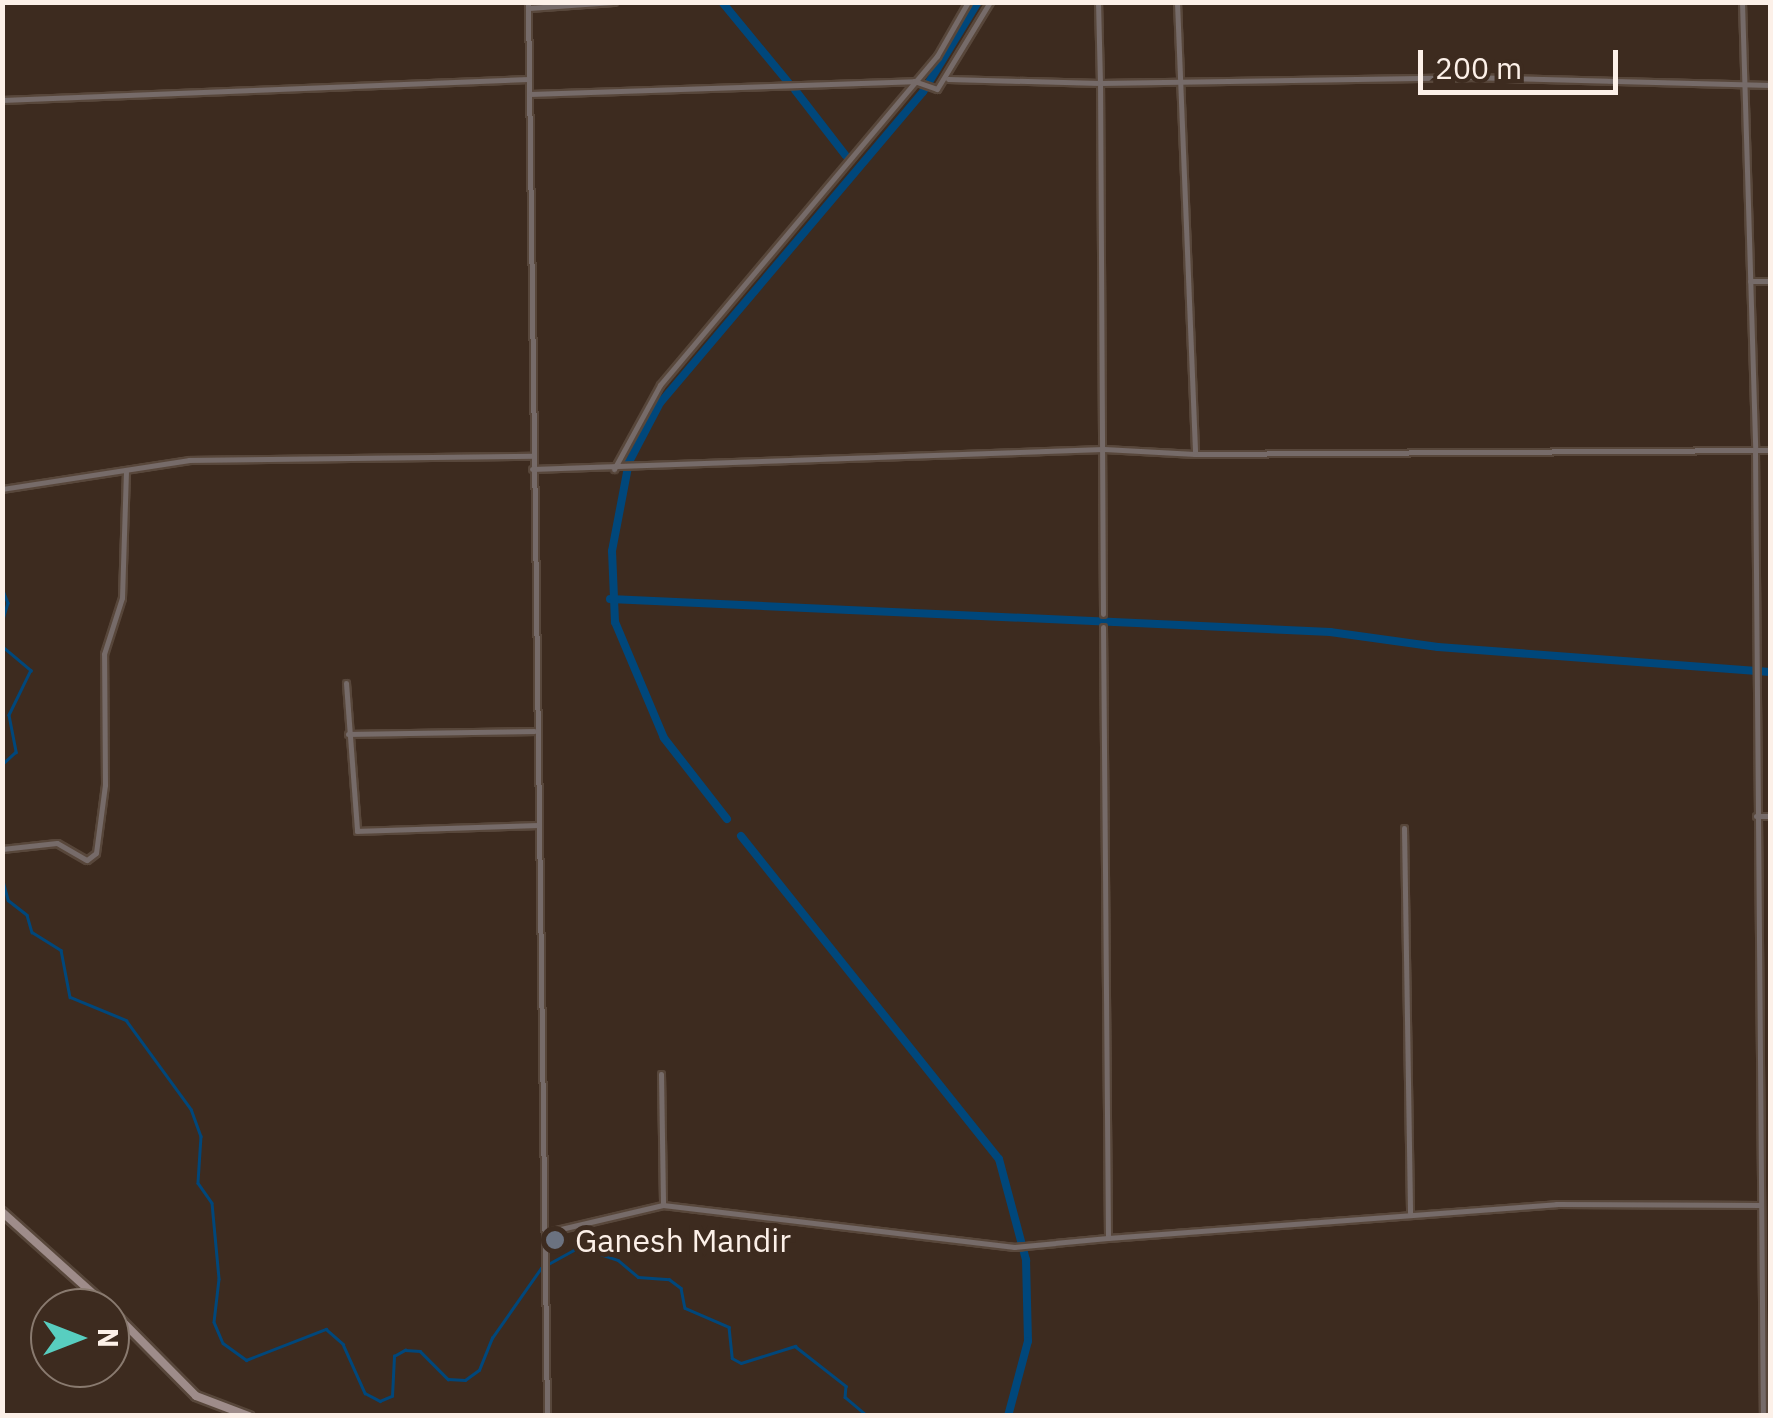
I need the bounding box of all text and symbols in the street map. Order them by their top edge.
scale bar [1423,30,1623,92]
text: 200 m [1435,48,1522,87]
place label: Ganesh Mandir [575,1221,791,1259]
marker: Ganesh Mandir [544,1229,566,1251]
north arrow [30,1288,130,1388]
text: N [90,1328,127,1348]

